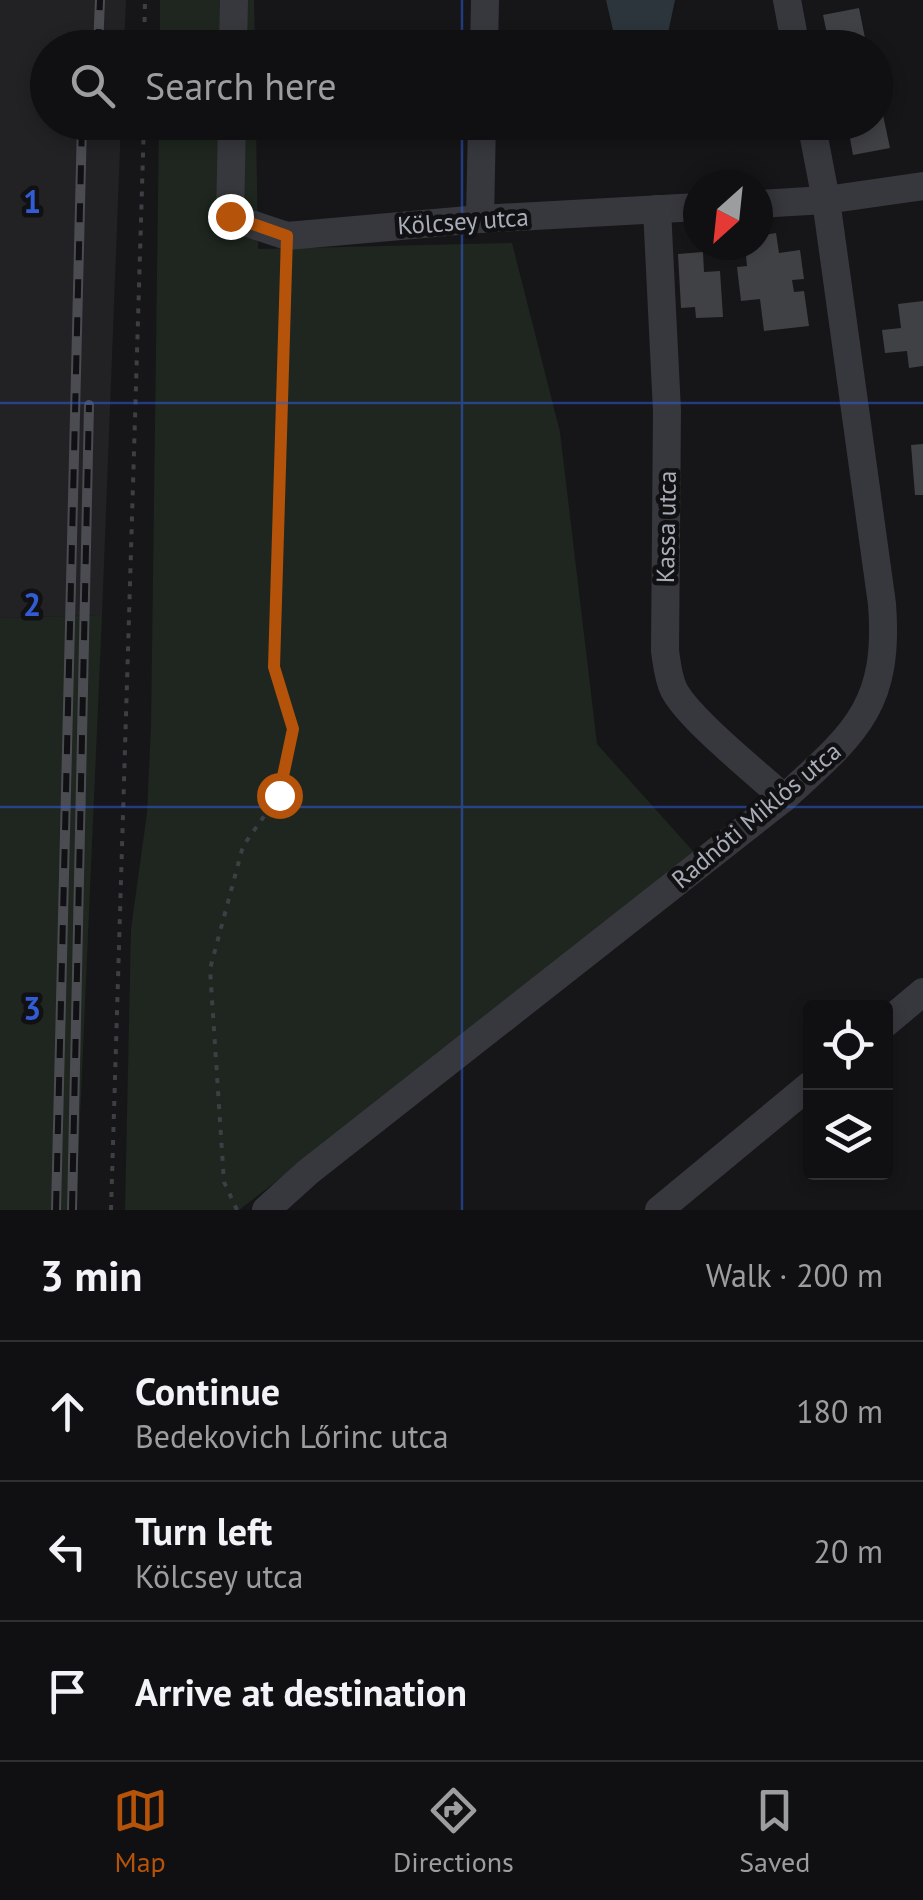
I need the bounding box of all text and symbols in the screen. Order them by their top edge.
search box [30,30,893,140]
icon: search [65,58,120,113]
text: Search here [145,61,337,110]
north arrow [683,170,773,260]
text: 1 [23,180,41,222]
route end [208,194,254,240]
street label: Kölcsey utca [396,200,530,242]
street label: Kassa utca [649,471,683,583]
text: 2 [23,583,41,625]
street label: Radnóti Miklós utca [665,735,847,895]
route start [257,773,303,819]
text: 3 [23,987,41,1029]
map controls [803,1000,893,1180]
button: locate [803,1000,893,1090]
button: layers [803,1090,893,1180]
text: 3 min [40,1248,142,1303]
text: Walk · 200 m [706,1254,883,1296]
text: Continue [135,1366,280,1415]
icon: ahead [40,1384,95,1439]
text: 180 m [796,1390,883,1432]
text: Bedekovich Lőrinc utca [135,1415,449,1457]
text: Turn left [135,1506,272,1555]
icon: left [40,1524,95,1579]
text: 20 m [814,1530,883,1572]
text: Kölcsey utca [135,1555,303,1597]
icon: arrive [40,1664,95,1719]
text: Arrive at destination [135,1667,467,1716]
tab: Map [113,1783,168,1880]
tab: Directions [393,1783,514,1880]
tab: Saved [739,1783,810,1880]

